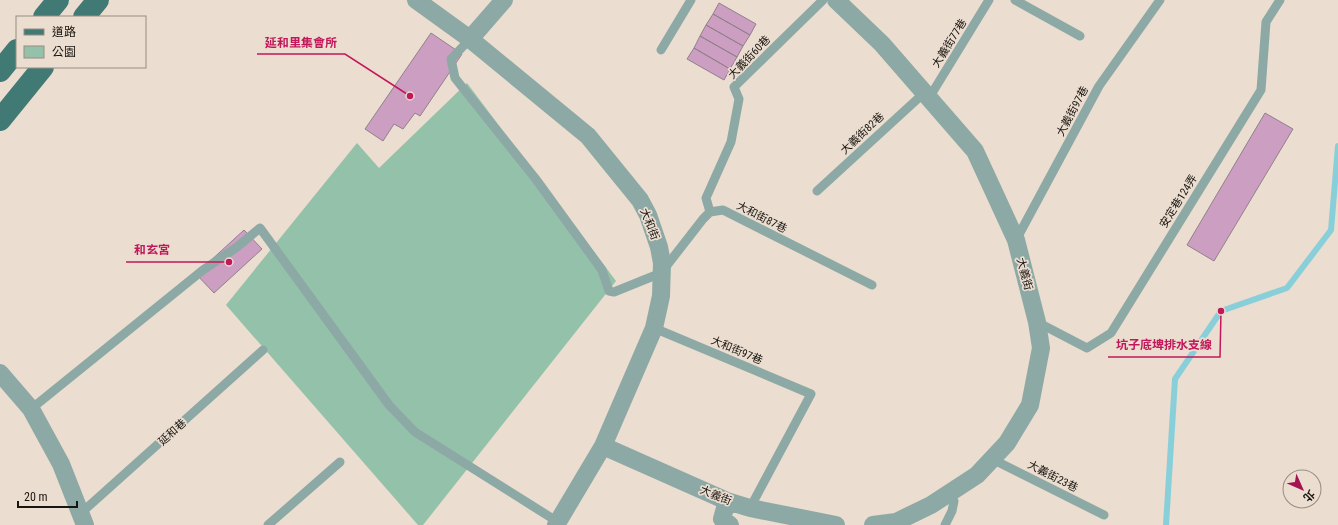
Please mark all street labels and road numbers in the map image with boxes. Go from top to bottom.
street label: 大義街77巷 [929,17,969,70]
street label: 大義街60巷 [726,33,773,82]
street label: 大義街97巷 [1054,84,1091,139]
street label: 大義街82巷 [838,110,887,157]
street label: 安定巷124弄 [1157,172,1200,230]
street label: 大和街87巷 [734,199,789,236]
street label: 大和街 [637,206,662,242]
street label: 大義街 [1014,257,1035,292]
street label: 大和街97巷 [709,334,765,367]
street label: 延和巷 [156,417,189,448]
street label: 大義街23巷 [1025,458,1080,495]
street label: 大義街 [698,483,734,508]

